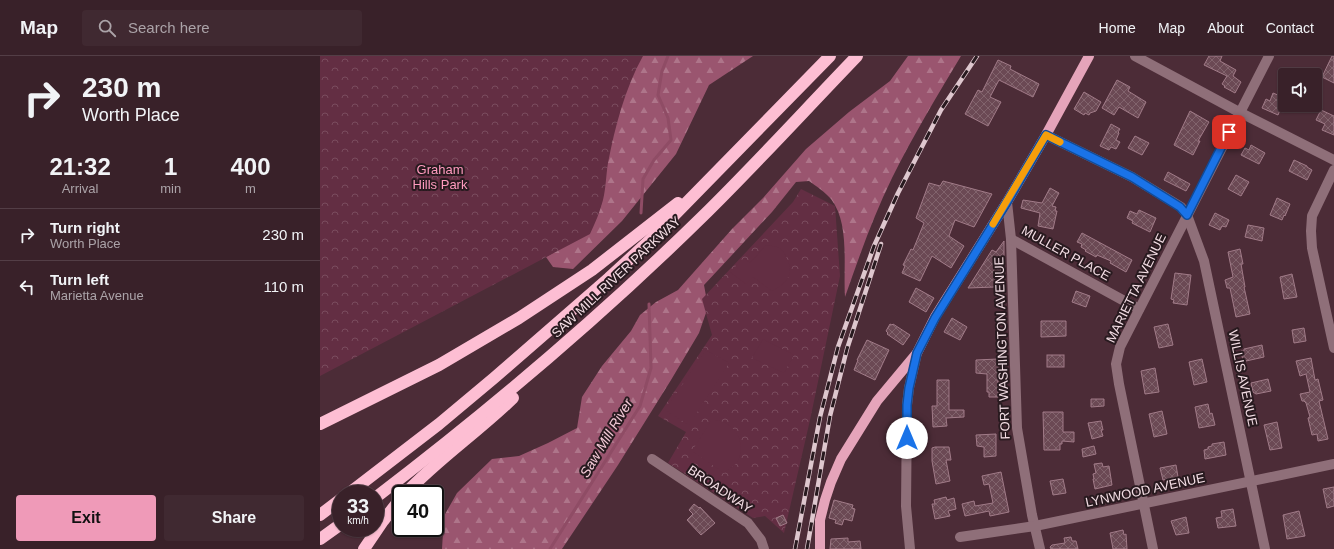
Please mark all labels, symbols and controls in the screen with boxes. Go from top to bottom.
search box [82,10,362,46]
text: Map [20,17,58,38]
icon: search [96,17,118,39]
text: Search here [128,19,210,36]
text: Home [1099,20,1136,36]
text: Map [1158,20,1185,36]
text: About [1207,20,1244,36]
text: Contact [1266,20,1314,36]
map controls [1278,68,1322,112]
button: sound [1278,68,1322,112]
icon: right [16,72,68,124]
text: 230 m [82,72,161,103]
text: Worth Place [82,105,180,125]
pin [1212,115,1246,149]
icon: arrive [1218,121,1240,143]
text: 21:32 [49,153,111,180]
text: 1 [164,153,177,180]
text: 400 [231,153,271,180]
park label: Graham Hills Park [413,162,468,192]
text: Arrival [62,181,99,196]
text: min [160,181,181,196]
text: m [245,181,256,196]
street label: SAW MILL RIVER PARKWAY [548,213,684,341]
text: Turn right [50,219,120,236]
street label: MULLER PLACE [1019,222,1113,284]
icon: right [16,224,38,246]
text: 230 m [262,226,304,243]
street label: MARIETTA AVENUE [1103,231,1169,345]
text: Worth Place [50,236,121,251]
street label: FORT WASHINGTON AVENUE [991,256,1013,440]
text: Turn left [50,271,109,288]
icon: left [16,276,38,298]
text: 110 m [263,278,304,295]
text: Marietta Avenue [50,288,144,303]
street label: WILLIS AVENUE [1225,329,1261,428]
water label: Saw Mill River [576,395,636,480]
position arrow [886,417,928,459]
street label: BROADWAY [685,462,755,516]
street label: LYNWOOD AVENUE [1084,470,1206,510]
speed limit sign: 40 [392,485,444,537]
button: Exit [16,495,156,541]
button: Share [164,495,304,541]
text: 33 [347,495,369,517]
text: km/h [347,515,369,526]

